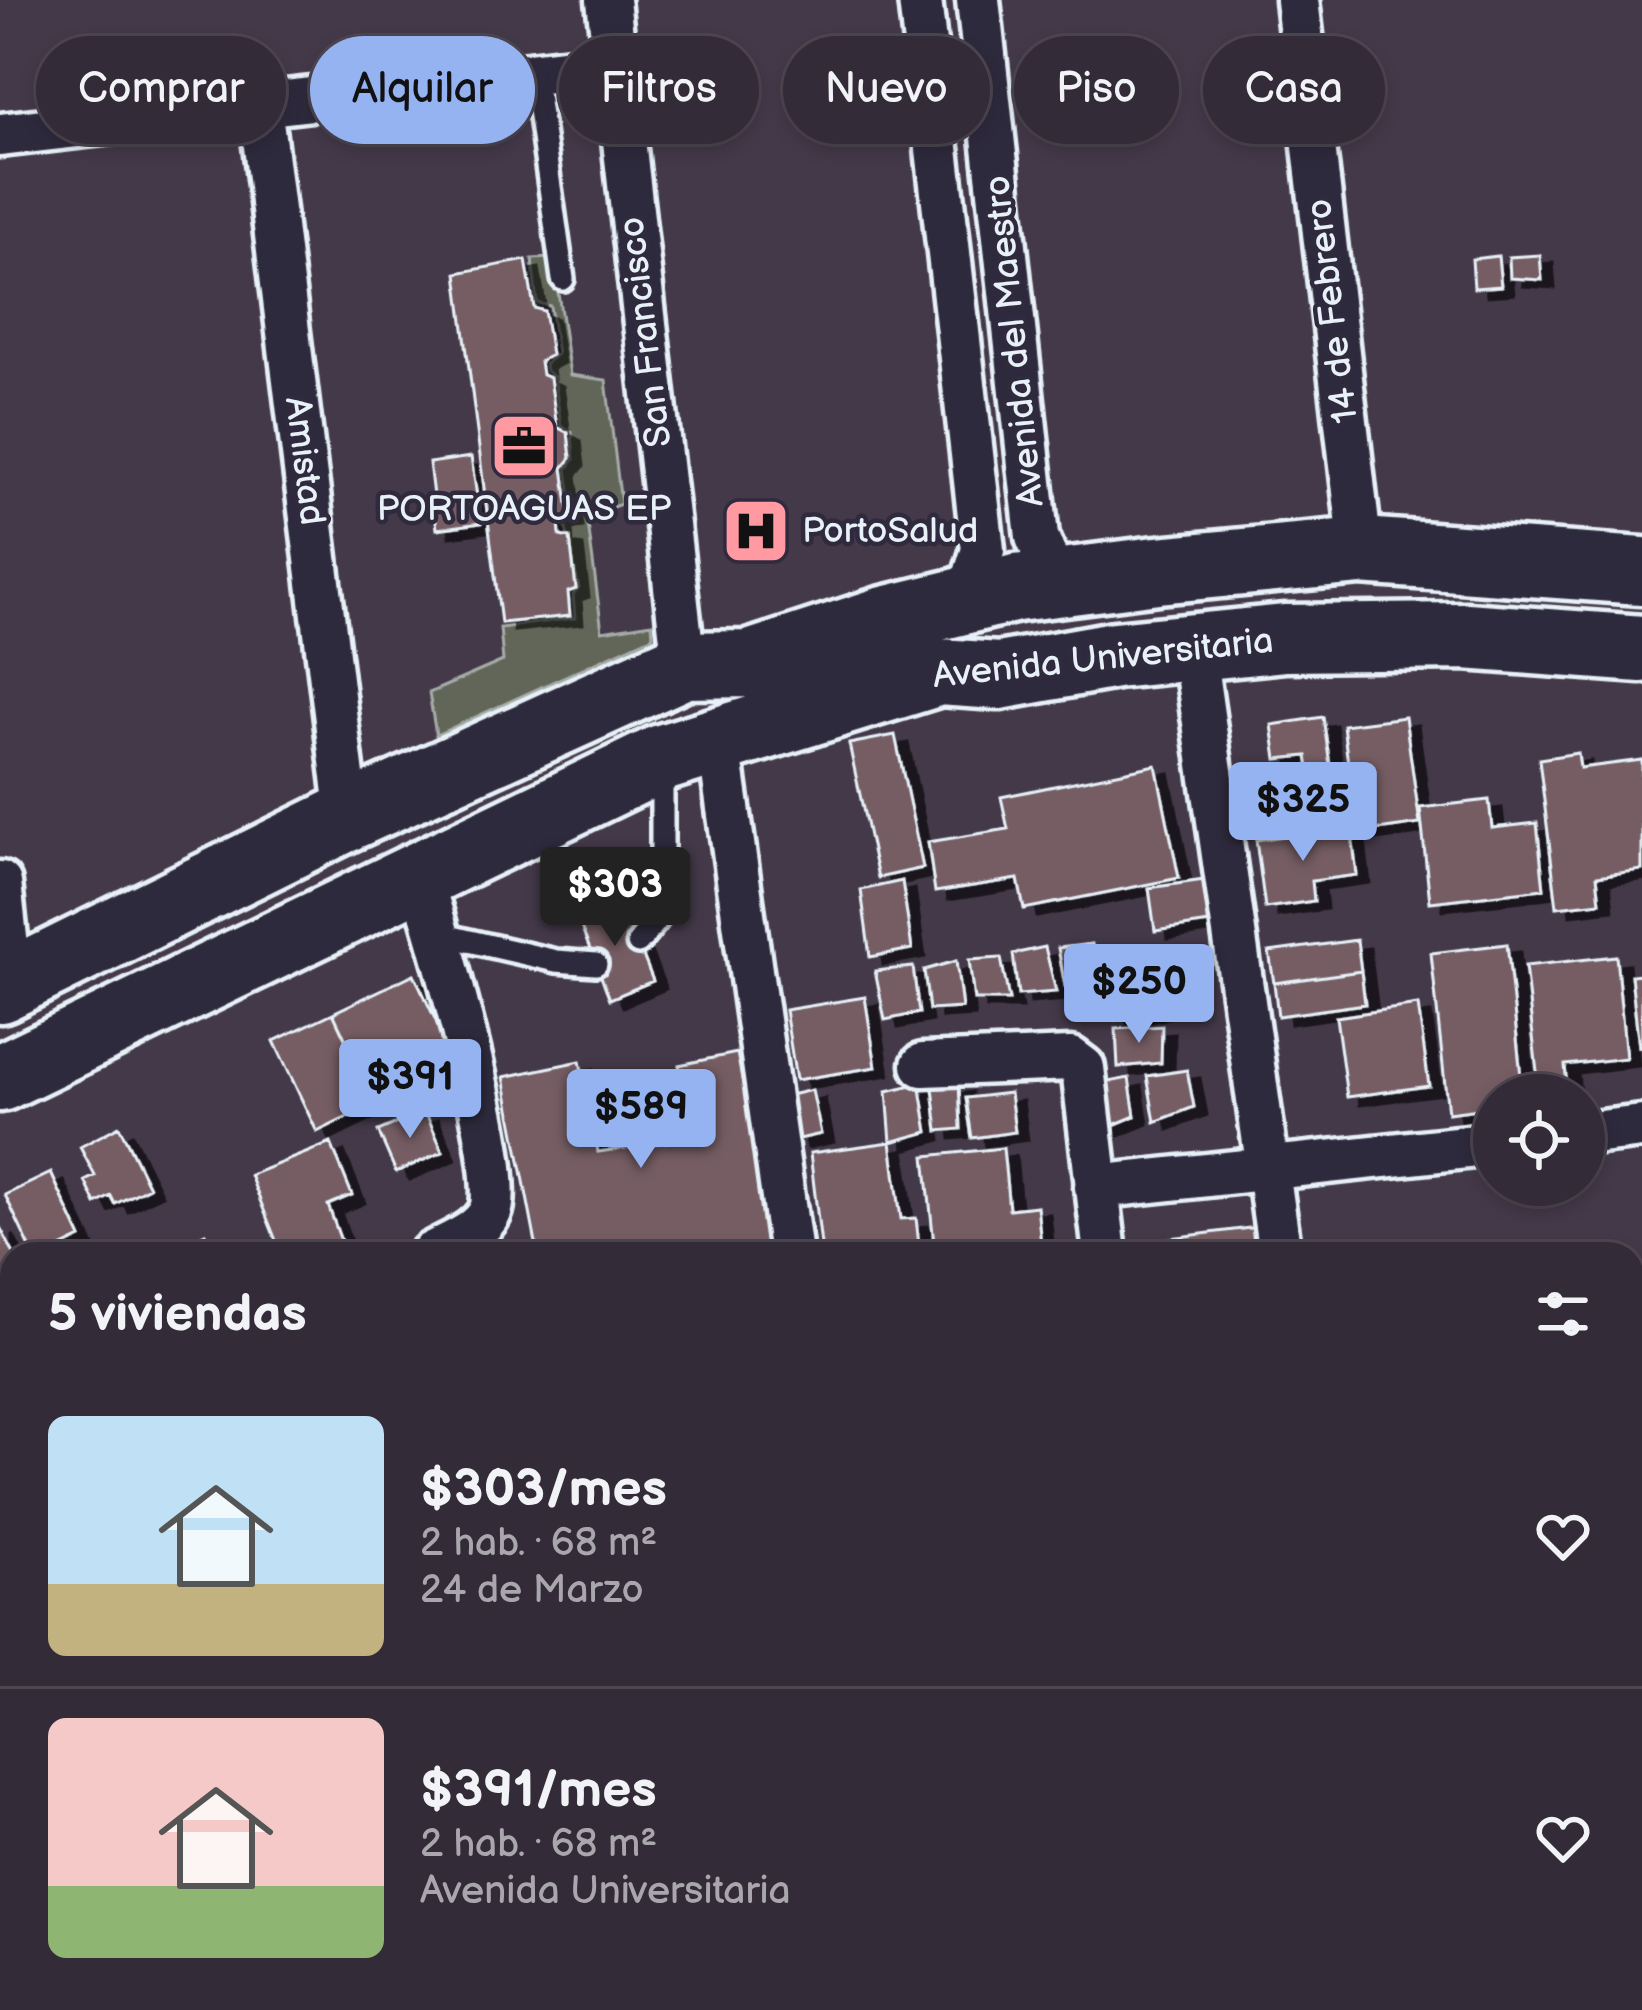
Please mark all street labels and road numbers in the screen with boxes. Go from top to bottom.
street label: Avenida del Maestro [976,173,1054,509]
street label: 14 de Febrero [1298,196,1368,426]
street label: San Francisco [611,214,681,450]
street label: Amistad [275,394,333,528]
street label: Avenida Universitaria [931,620,1275,698]

